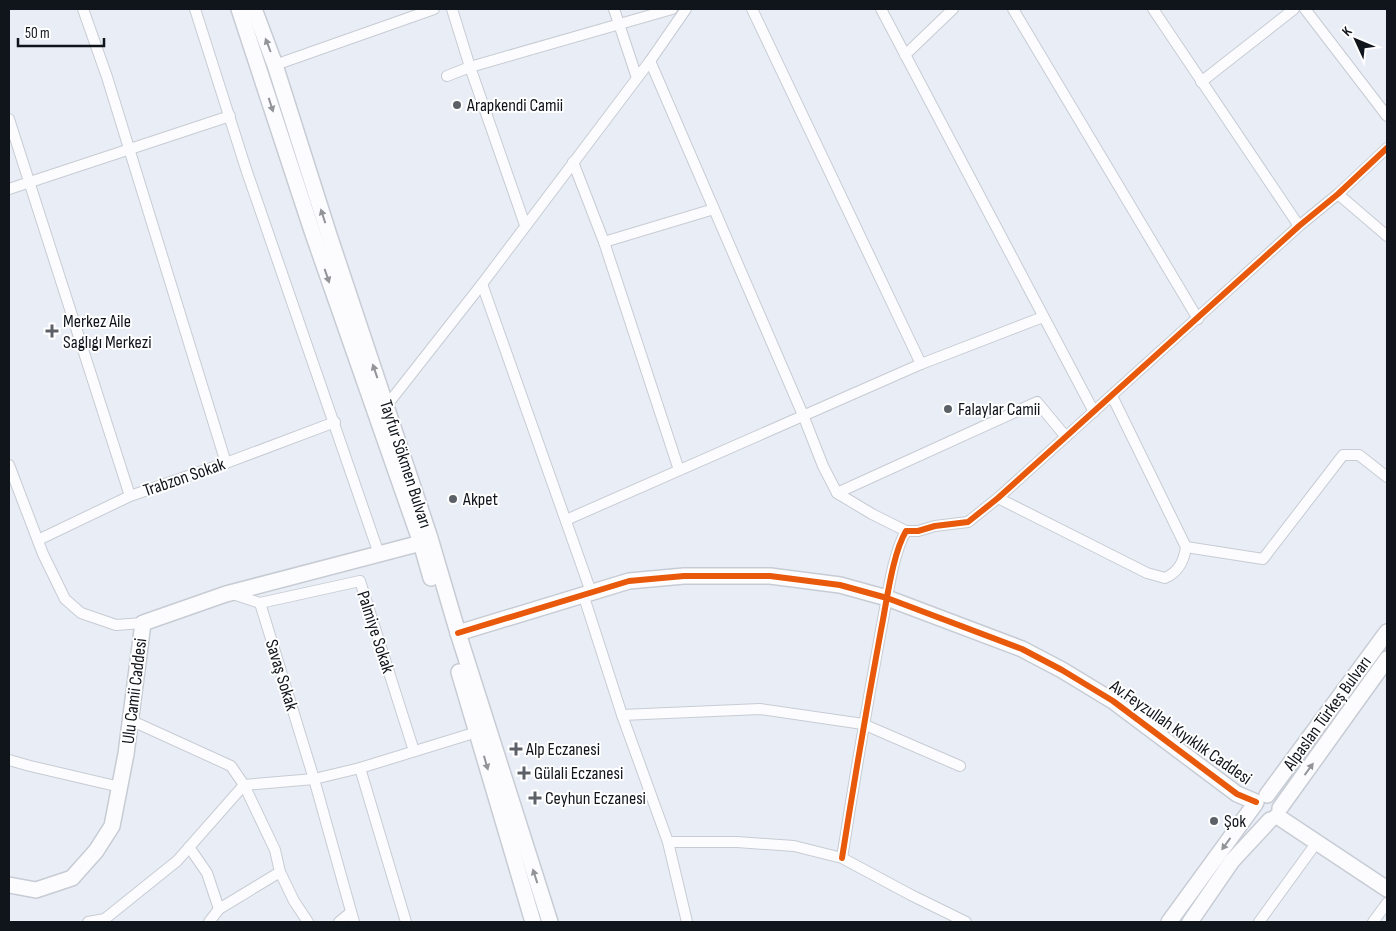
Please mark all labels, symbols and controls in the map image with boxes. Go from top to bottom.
scale bar [18,15,104,47]
north arrow [1331,15,1381,65]
text: K [1338,23,1356,40]
text: 50 m [25,24,50,43]
one-way arrow [264,37,272,52]
place label: Arapkendi Camii [466,95,563,116]
one-way arrow [267,98,275,113]
marker: Arapkendi Camii [451,99,463,111]
one-way arrow [319,209,327,224]
one-way arrow [323,269,331,284]
place label: Merkez Aile Saglıgı Merkezi [63,311,152,353]
marker: Merkez Aile Saglıgı Merkezi [45,324,59,338]
one-way arrow [371,363,378,378]
street label: Tayfur Sökmen Bulvarı [375,398,436,531]
place label: Falaylar Camii [958,399,1040,420]
marker: Falaylar Camii [942,403,954,415]
street label: Trabzon Sokak [140,454,228,501]
place label: Akpet [462,489,498,510]
marker: Akpet [447,493,459,505]
street label: Palmiye Sokak [352,588,399,676]
street label: Ulu Camii Caddesi [118,637,151,745]
street label: Savaş Sokak [261,637,302,713]
street label: Alpaslan Türkeş Bulvarı [1278,652,1376,775]
street label: Av.Feyzullah Kıyıklık Caddesi [1105,675,1256,789]
place label: Alp Eczanesi [525,739,600,760]
marker: Alp Eczanesi [510,743,522,755]
one-way arrow [483,755,491,770]
place label: Gülali Eczanesi [534,763,623,784]
one-way arrow [1303,763,1314,776]
marker: Gülali Eczanesi [518,767,530,779]
place label: Ceyhun Eczanesi [545,788,646,809]
marker: Ceyhun Eczanesi [529,792,541,804]
place label: Şok [1224,811,1246,832]
marker: Şok [1208,815,1220,827]
one-way arrow [1222,837,1232,850]
one-way arrow [531,868,538,883]

